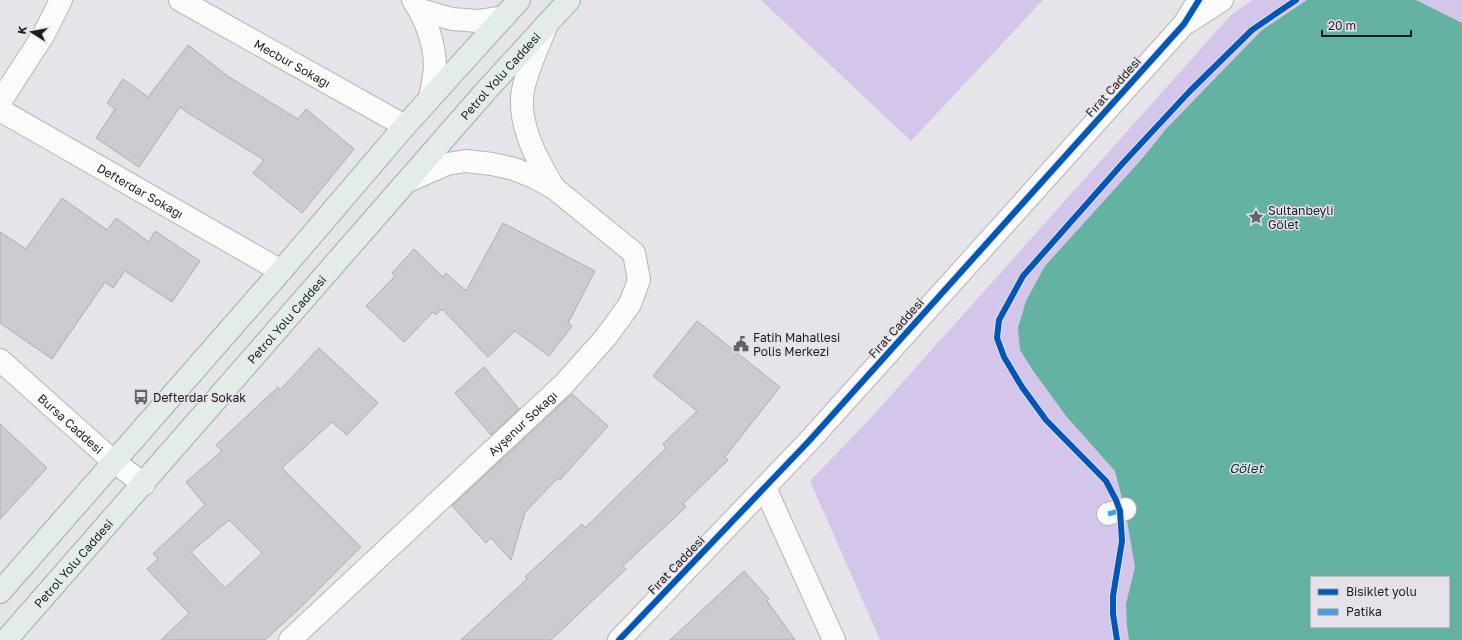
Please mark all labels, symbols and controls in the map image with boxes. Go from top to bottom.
north arrow [12,12,52,52]
scale bar [1322,12,1411,38]
text: 20 m [1328,18,1356,33]
text: K [15,25,29,35]
street label: Petrol Yolu Caddesi [457,29,543,123]
street label: Mecbur Sokağı [252,36,333,90]
street label: Fırat Caddesi [1082,54,1144,120]
street label: Defterdar Sokağı [95,160,186,221]
place label: Sultanbeyli Gölet [1268,203,1333,232]
place icon: Sultanbeyli Gölet [1247,208,1265,226]
street label: Petrol Yolu Caddesi [244,272,329,367]
street label: Fırat Caddesi [865,295,927,361]
place label: Fatih Mahallesi Polis Merkezi [753,330,840,359]
public building icon: Fatih Mahallesi Polis Merkezi [732,335,750,353]
street label: Ayşenur Sokağı [485,387,560,459]
bus stop icon: Defterdar Sokak [132,388,150,406]
street label: Bursa Caddesi [35,390,107,456]
place label: Defterdar Sokak [153,390,246,405]
water label: Gölet [1229,460,1265,476]
street label: Petrol Yolu Caddesi [30,516,116,610]
street label: Fırat Caddesi [644,533,708,597]
legend [1310,576,1450,628]
text: Bisiklet yolu [1346,584,1417,599]
text: Patika [1346,604,1382,619]

